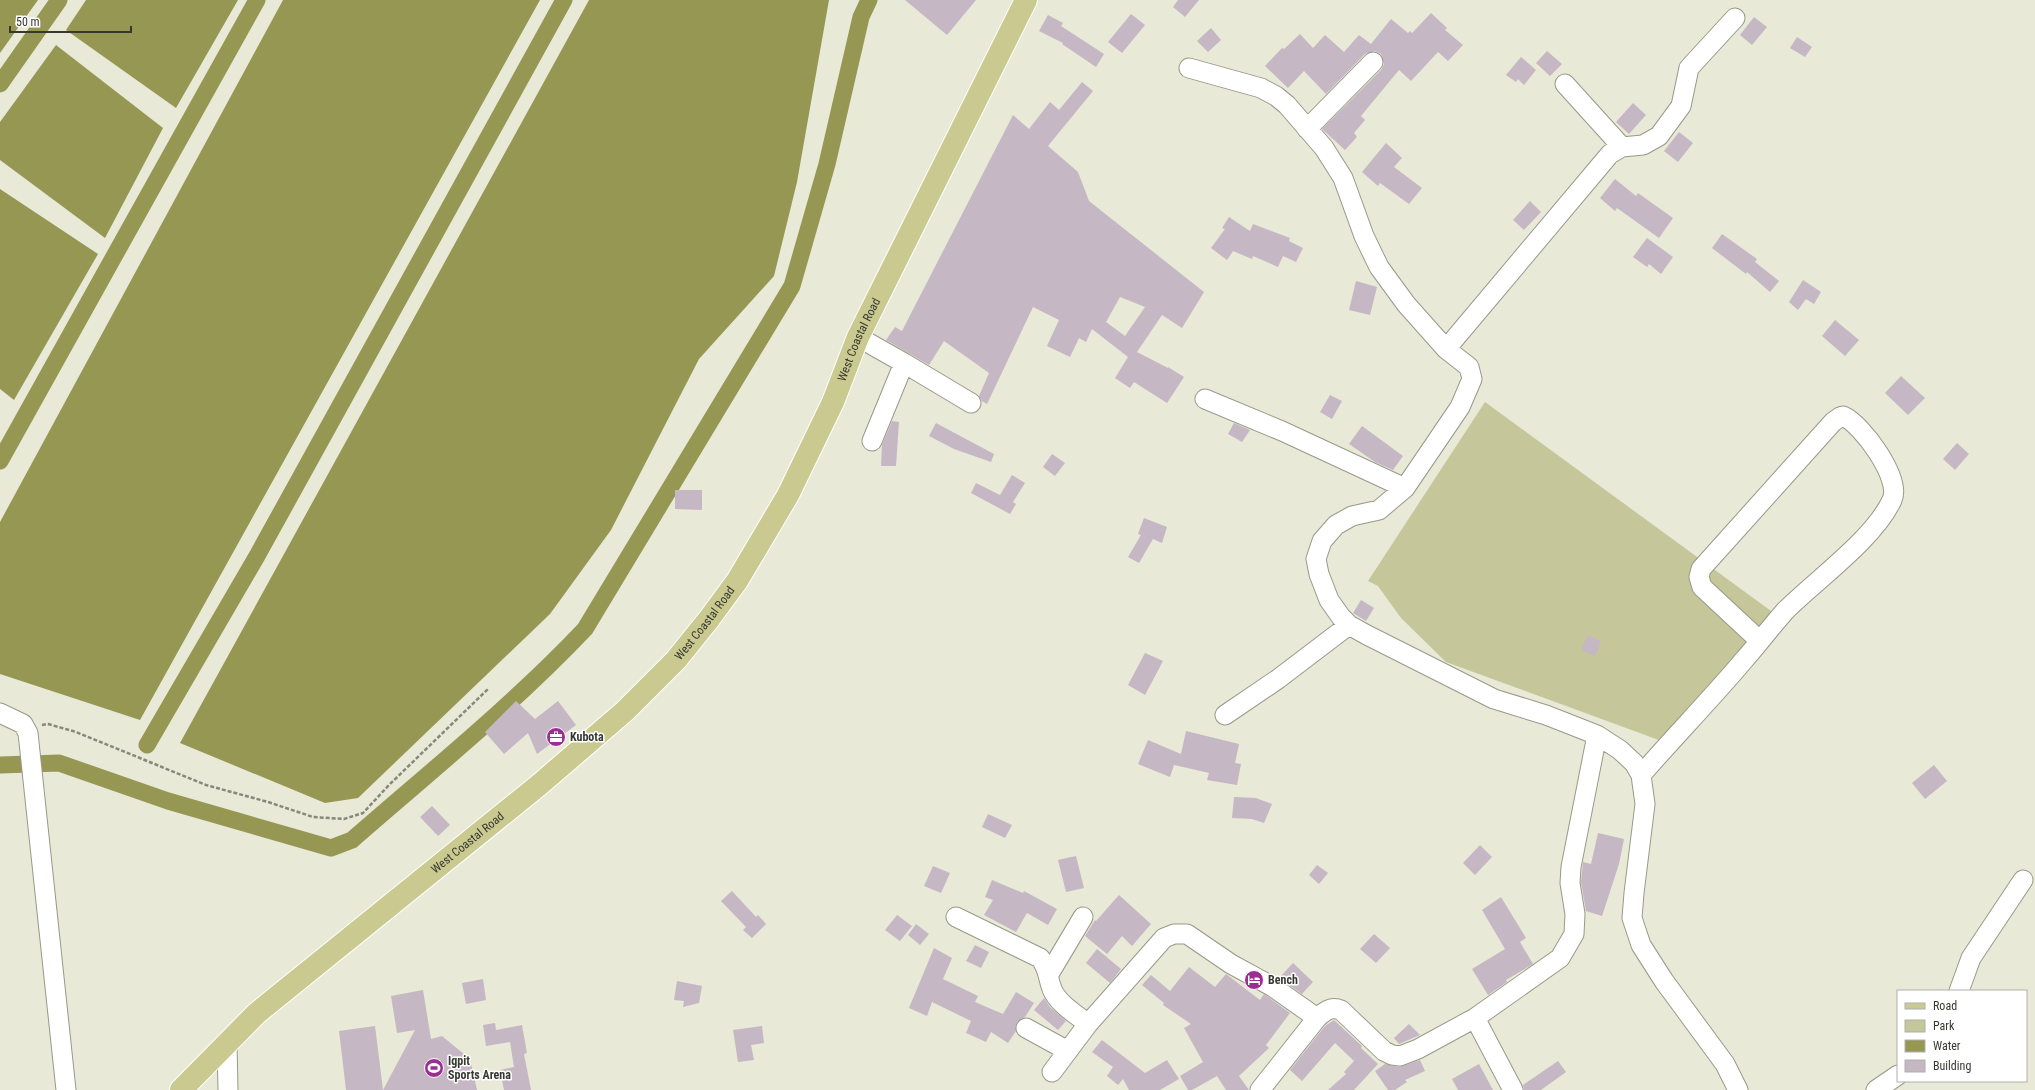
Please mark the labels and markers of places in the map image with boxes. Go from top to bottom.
office icon: Kubota [545,726,567,748]
place label: Kubota [570,730,604,744]
hotel icon: Bench [1243,969,1265,991]
place label: Bench [1268,973,1298,987]
place label: Igpit Sports Arena [448,1054,511,1082]
sports icon: Igpit Sports Arena [423,1057,445,1079]

